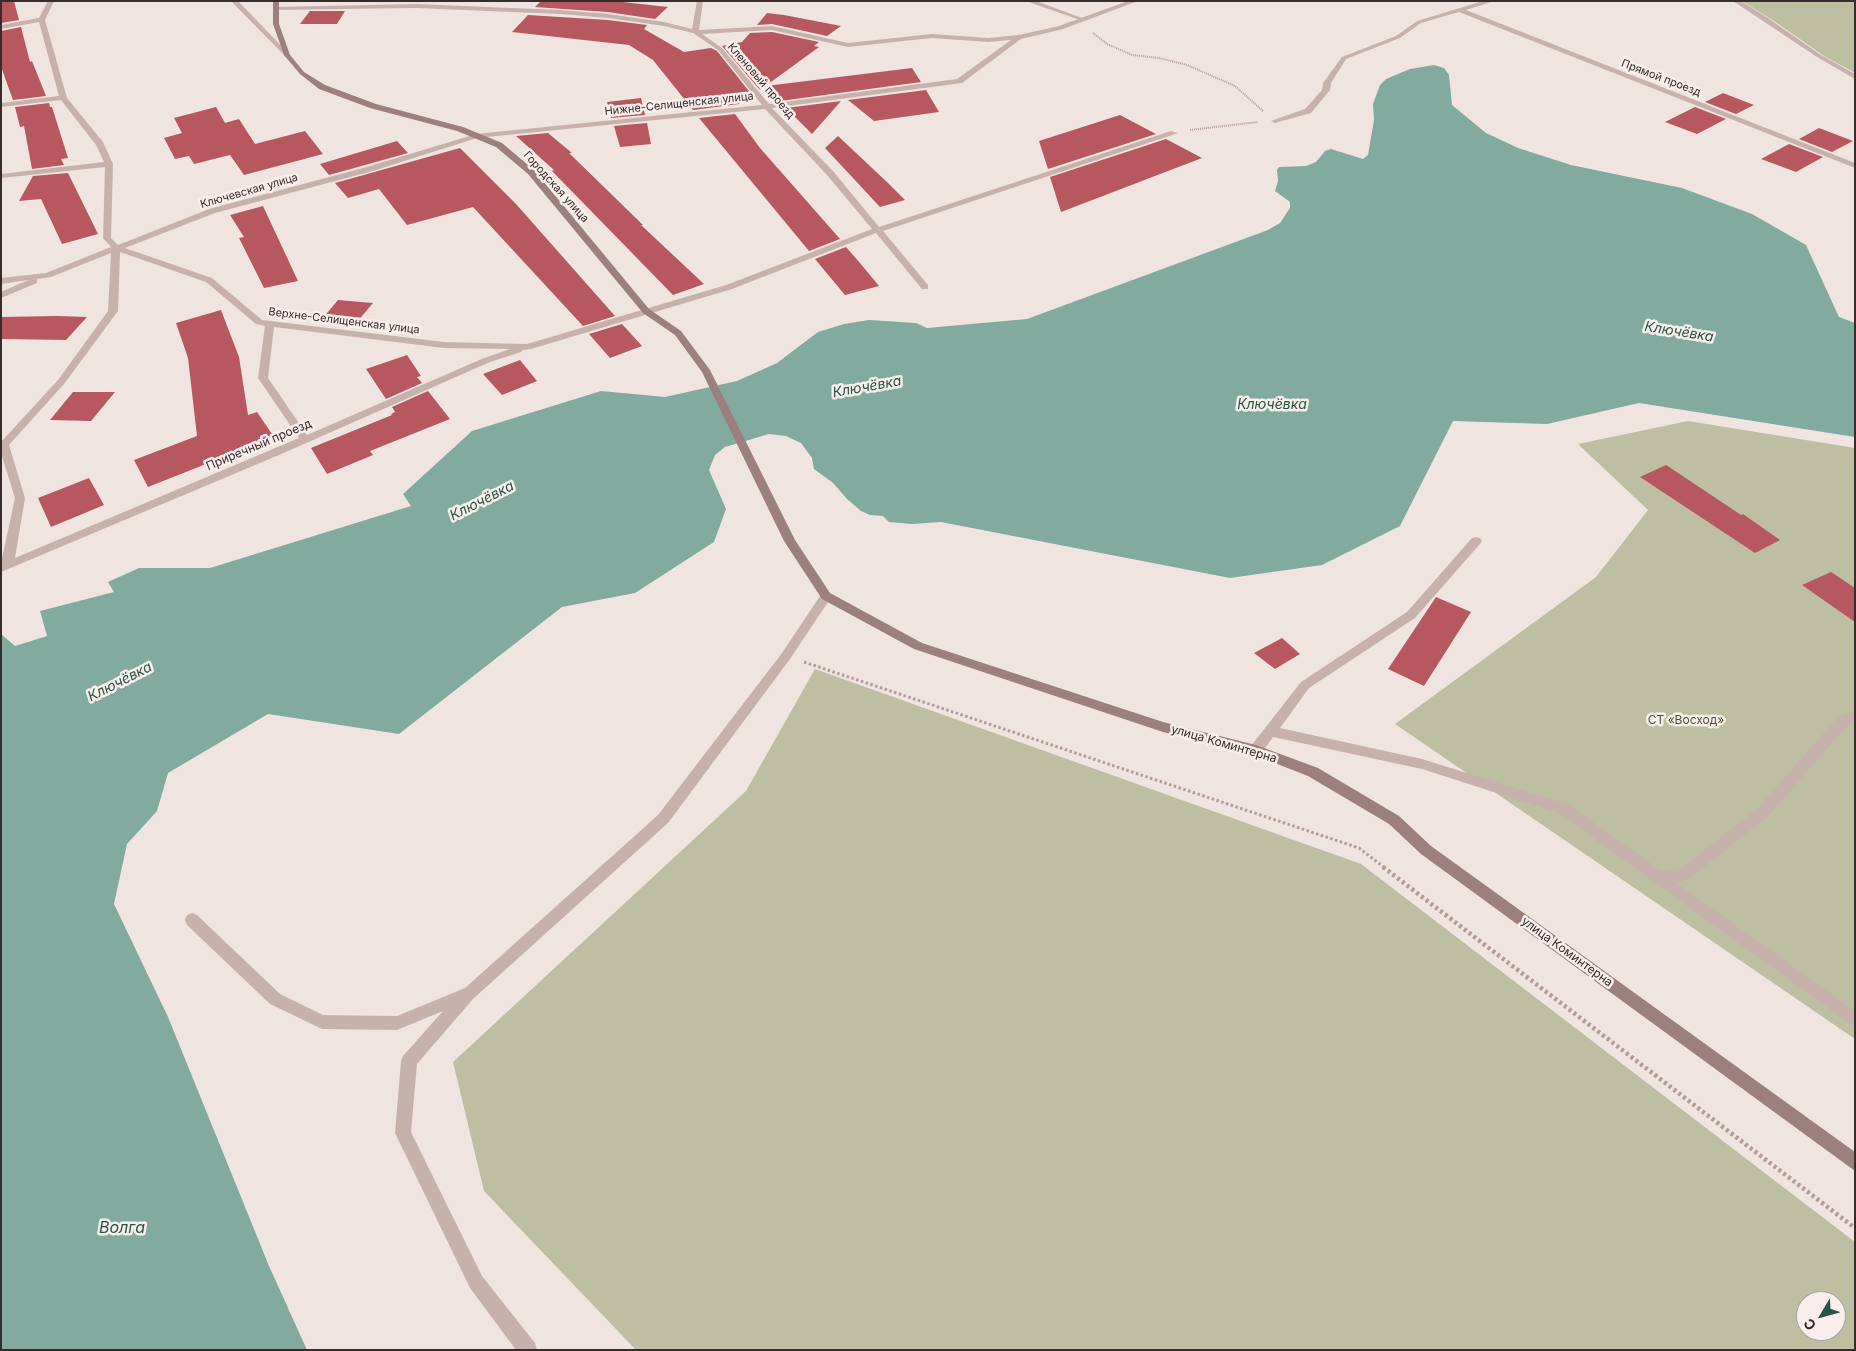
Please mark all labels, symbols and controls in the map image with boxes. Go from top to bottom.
street label: Кленовый проезд [725,41,797,121]
street label: Прямой проезд [1619,57,1703,99]
street label: Нижне-Селищенская улица [604,90,754,118]
street label: Городская улица [521,149,591,225]
street label: Ключевская улица [199,171,299,211]
street label: Верхне-Селищенская улица [268,305,420,337]
water label: Ключёвка [1643,318,1715,346]
water label: Ключёвка [831,373,903,401]
water label: Ключёвка [1237,397,1307,413]
street label: Приречный проезд [204,416,314,474]
water label: Ключёвка [447,478,517,524]
water label: Ключёвка [85,659,155,705]
park label: СТ «Восход» [1648,713,1724,727]
street label: улица Коминтерна [1170,722,1278,766]
street label: улица Коминтерна [1519,914,1615,990]
water label: Волга [99,1218,145,1238]
north arrow [1796,1291,1846,1341]
text: С [1800,1315,1819,1334]

